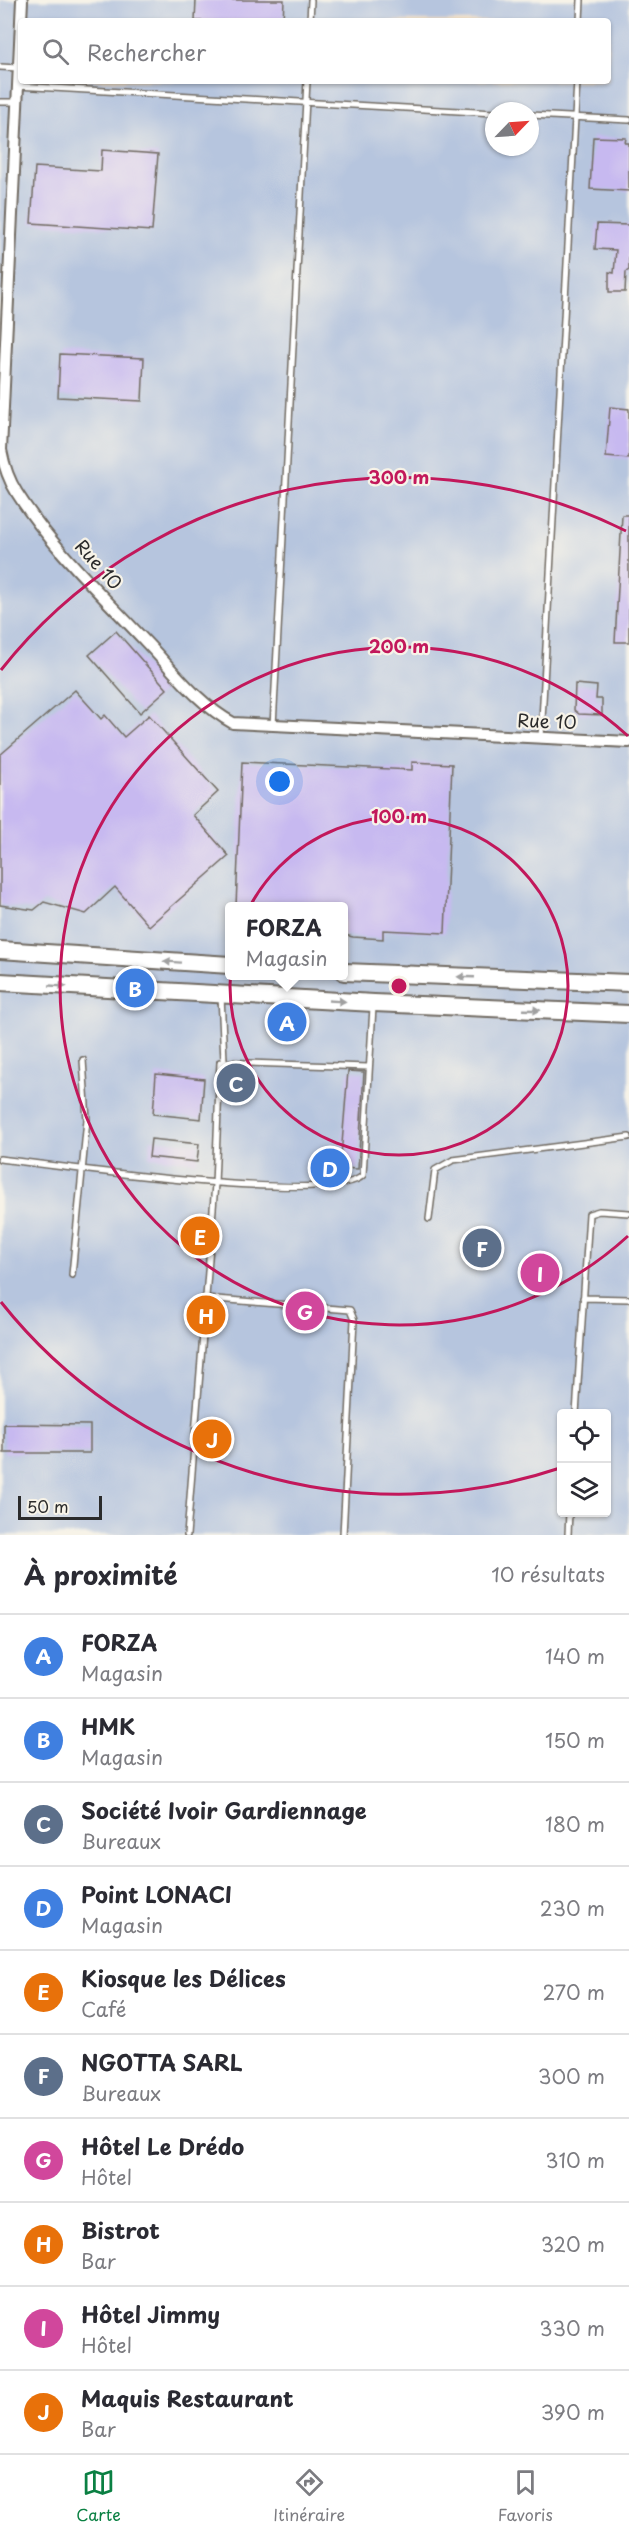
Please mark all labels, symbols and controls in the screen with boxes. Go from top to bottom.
search box [18,18,611,84]
icon: search [39,35,72,68]
text: Rechercher [87,35,206,68]
north arrow [485,102,539,156]
text: 300 m [369,463,429,490]
street label: Rue 10 [69,533,129,595]
text: 200 m [369,632,429,659]
street label: Rue 10 [517,706,577,735]
your location [265,767,294,796]
text: 100 m [371,802,427,829]
popup [225,902,348,980]
text: FORZA [246,910,322,943]
text: Magasin [246,943,328,973]
one-way arrow [162,957,181,966]
pin: B [116,966,154,1010]
one-way arrow [456,973,475,982]
centre of rings [389,976,409,996]
one-way arrow [49,981,68,990]
one-way arrow [327,997,346,1006]
pin: A [268,1000,306,1044]
one-way arrow [522,1006,541,1015]
pin: C [216,1060,256,1106]
pin: D [310,1146,350,1190]
pin: E [180,1214,220,1258]
pin: F [462,1226,502,1270]
pin: I [520,1250,560,1296]
pin: G [286,1288,324,1334]
pin: H [186,1292,226,1338]
map controls [557,1409,611,1517]
button: locate [557,1409,611,1463]
pin: J [192,1416,232,1462]
button: layers [557,1463,611,1517]
scale bar [18,1493,102,1520]
text: 50 m [27,1494,68,1518]
text: À proximité [24,1555,178,1594]
text: 10 résultats [491,1559,605,1589]
text: FORZA [81,1625,157,1658]
text: A [36,1641,51,1671]
text: 140 m [545,1641,605,1671]
text: Magasin [81,1658,163,1688]
text: HMK [81,1709,135,1742]
text: B [37,1725,50,1755]
text: 150 m [545,1725,605,1755]
text: Magasin [81,1742,163,1772]
text: Société Ivoir Gardiennage [81,1793,367,1826]
text: C [36,1809,51,1839]
text: 180 m [545,1809,605,1839]
text: Bureaux [81,1826,161,1856]
text: Point LONACI [81,1877,232,1910]
text: D [36,1893,51,1923]
text: 230 m [540,1893,605,1923]
text: Magasin [81,1910,163,1940]
text: Kiosque les Délices [81,1961,286,1994]
text: E [37,1977,50,2007]
text: 270 m [542,1977,605,2007]
text: Café [81,1994,126,2024]
text: NGOTTA SARL [81,2045,243,2078]
text: F [38,2061,49,2091]
text: 300 m [538,2061,605,2091]
text: Bureaux [81,2078,161,2108]
text: Hôtel Le Drédo [81,2129,244,2162]
text: G [35,2145,52,2175]
text: 310 m [545,2145,605,2175]
text: Hôtel [81,2162,132,2192]
text: Bistrot [81,2213,160,2246]
text: H [36,2229,51,2259]
text: 320 m [541,2229,605,2259]
text: Bar [81,2246,116,2276]
text: Hôtel Jimmy [81,2297,220,2330]
text: I [40,2313,47,2343]
text: 330 m [539,2313,605,2343]
text: Hôtel [81,2330,132,2360]
text: Maquis Restaurant [81,2381,294,2414]
text: J [37,2397,50,2427]
text: 390 m [541,2397,605,2427]
text: Bar [81,2414,116,2444]
tab: Carte [76,2466,121,2526]
tab: Itinéraire [273,2466,345,2526]
tab: Favoris [498,2466,553,2526]

